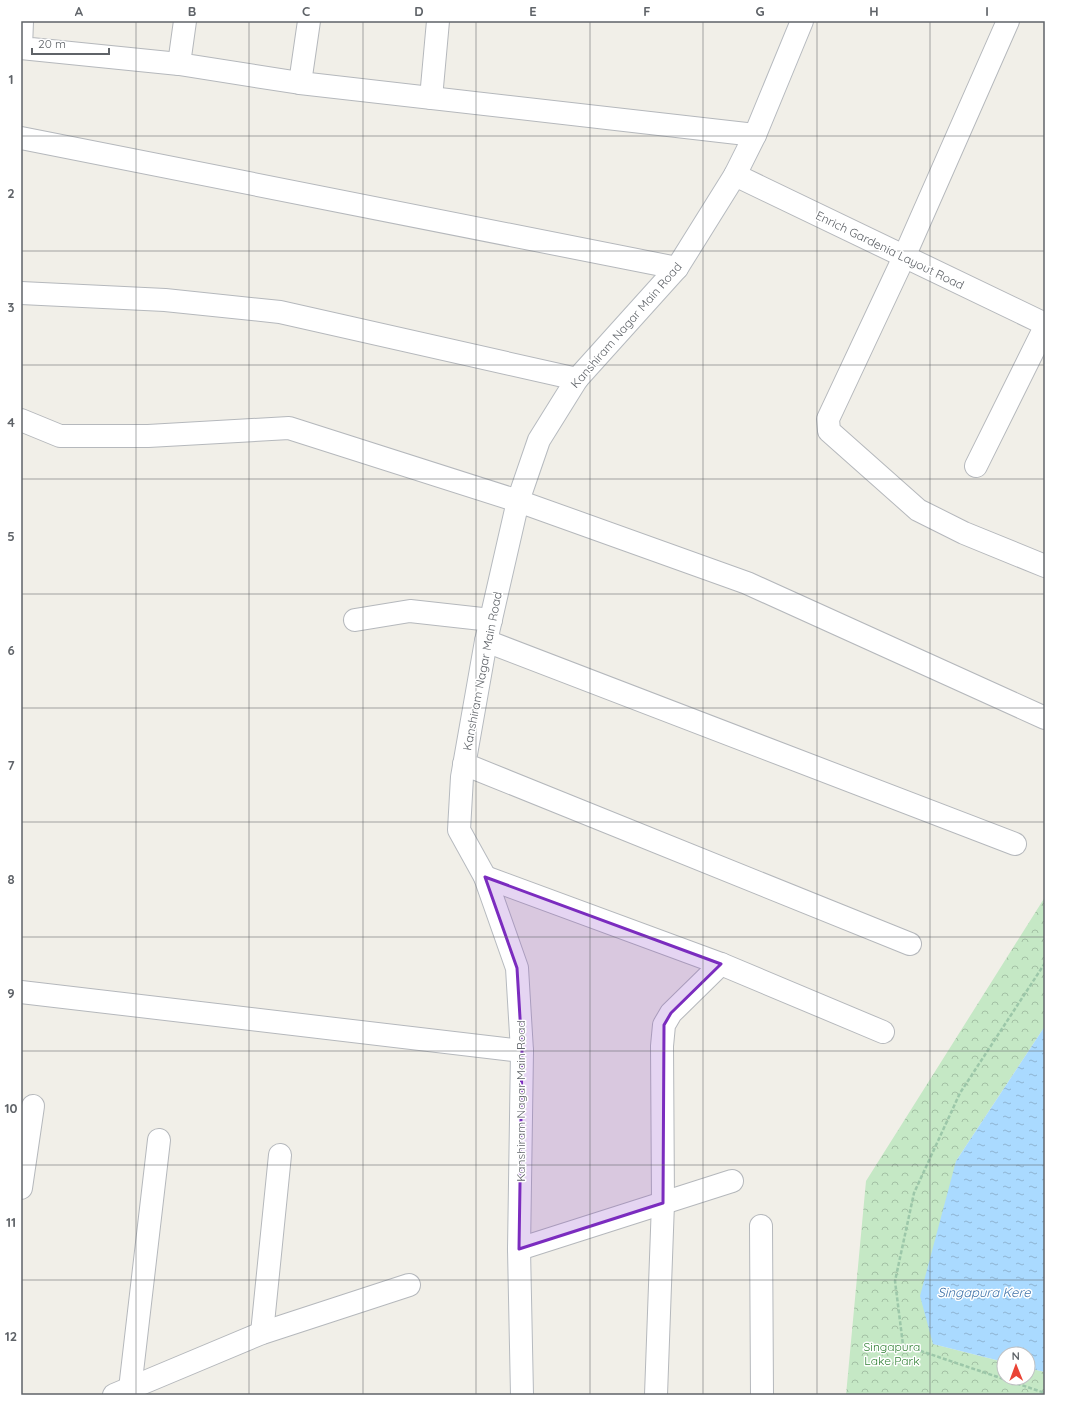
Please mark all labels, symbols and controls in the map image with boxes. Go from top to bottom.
text: A [75,3,84,19]
text: B [188,3,196,19]
text: C [302,3,310,19]
text: D [414,3,424,19]
text: E [529,3,537,19]
text: F [643,3,651,19]
text: G [755,3,765,19]
text: H [869,3,879,19]
text: I [985,3,989,19]
scale bar [32,30,109,56]
text: 20 m [38,36,66,51]
text: 1 [8,71,14,87]
text: 2 [7,185,15,201]
street label: Enrich Gardenia Layout Road [813,208,967,292]
street label: Kanshiram Nagar Main Road [567,259,685,391]
text: 3 [8,299,15,315]
text: 4 [7,414,15,430]
text: 5 [7,528,15,544]
street label: Kanshiram Nagar Main Road [459,590,505,752]
text: 6 [7,642,15,658]
text: 7 [7,757,15,773]
text: 8 [7,871,15,887]
text: 9 [7,985,15,1001]
street label: Kanshiram Nagar Main Road [513,1020,528,1182]
text: 10 [4,1100,18,1116]
text: 11 [6,1214,16,1230]
water label: Singapura Kere [938,1284,1031,1300]
text: 12 [5,1328,17,1344]
park label: Singapura Lake Park [864,1339,920,1368]
north arrow [996,1346,1036,1386]
text: N [1012,1349,1020,1363]

